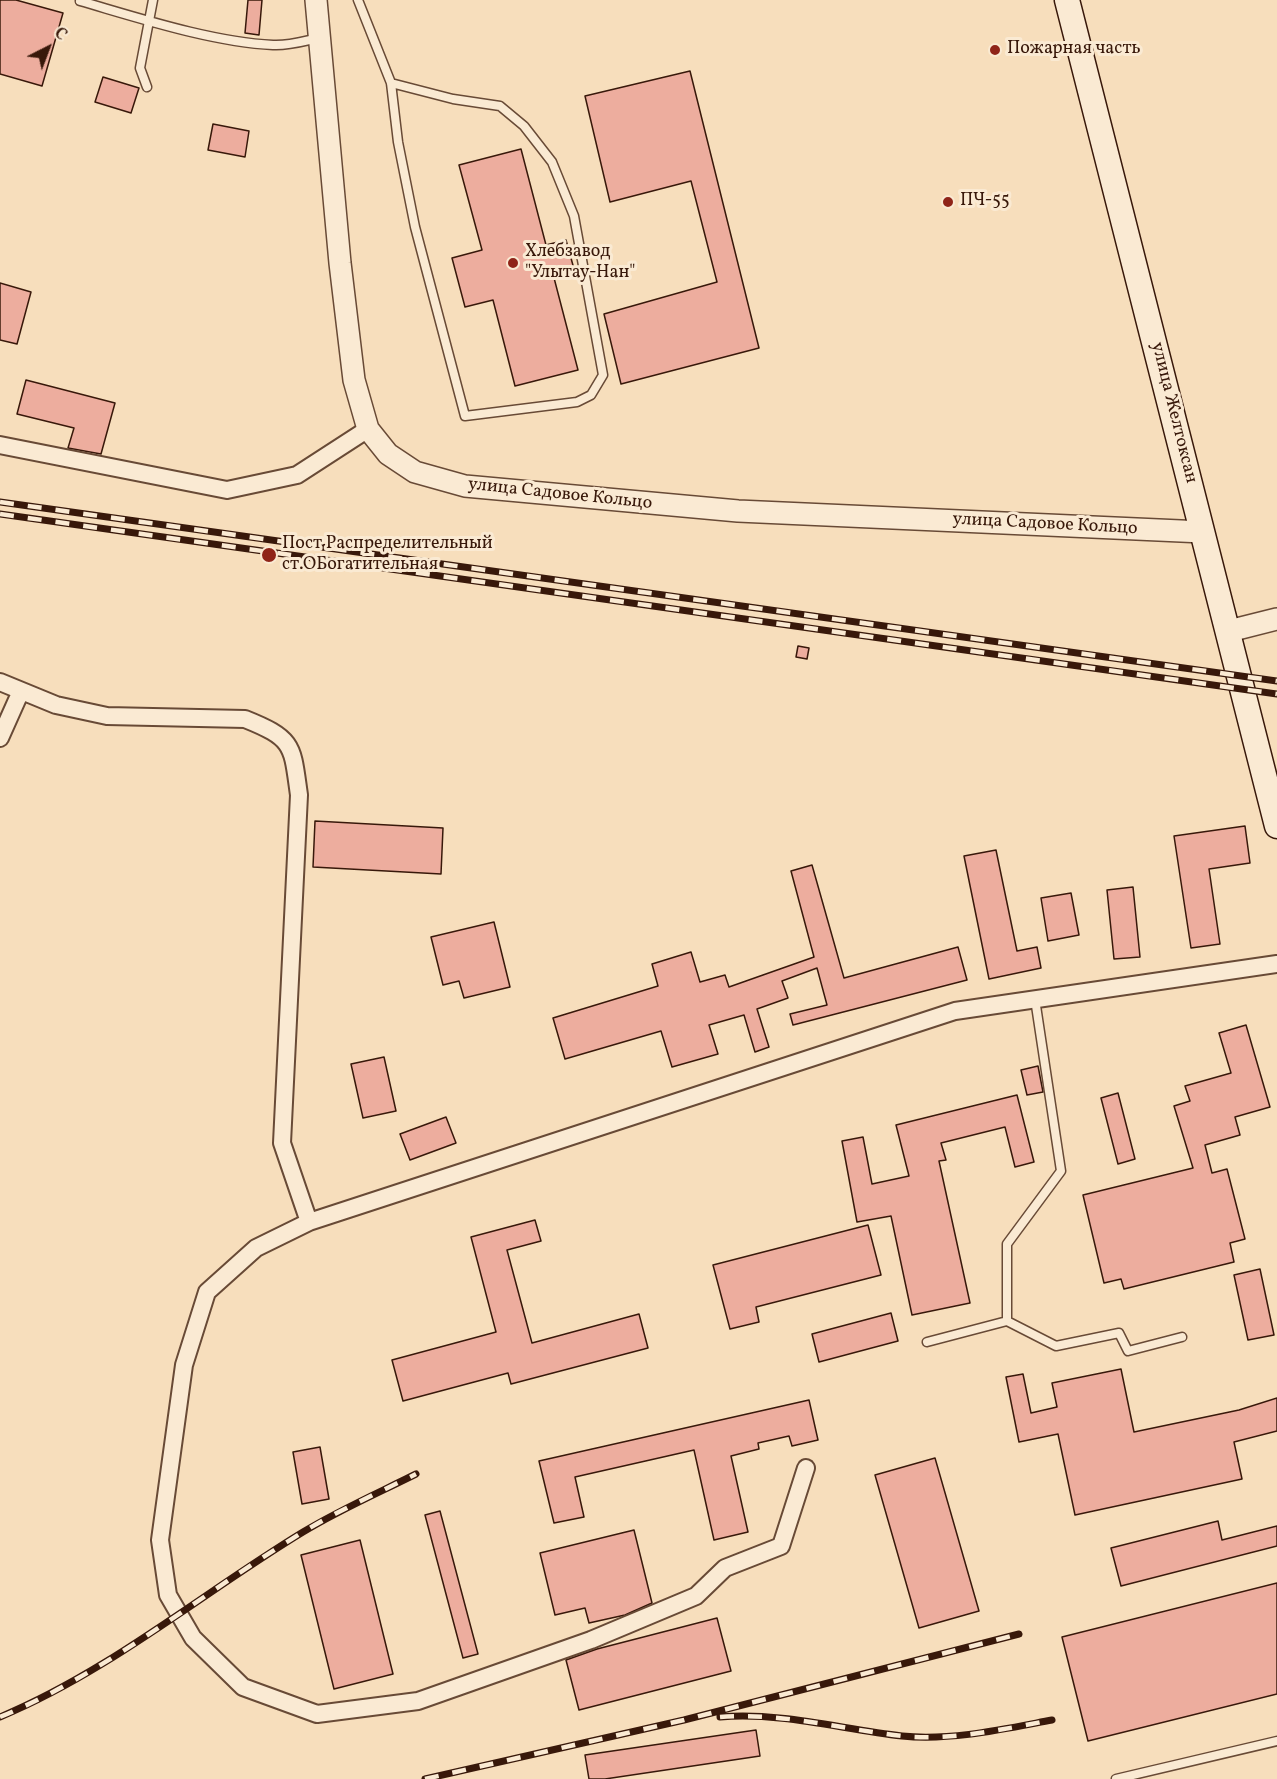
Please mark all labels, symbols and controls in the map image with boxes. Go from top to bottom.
north arrow [18,18,78,78]
text: С [49,23,71,46]
place label: Пожарная часть [1007,39,1141,61]
marker: Пожарная часть [988,43,1002,57]
place label: ПЧ-55 [960,191,1010,213]
marker: ПЧ-55 [941,195,955,209]
place label: Хлебзавод "Улытау-Нан" [525,242,635,284]
marker: Хлебзавод "Улытау-Нан" [506,256,520,270]
street label: улица Желтоксан [1145,340,1201,486]
street label: улица Садовое Кольцо [467,475,653,515]
street label: улица Садовое Кольцо [952,509,1138,541]
place label: Пост Распределительный ст.ОБогатительная [282,534,493,576]
marker: Пост Распределительный ст.ОБогатительная [260,546,278,564]

